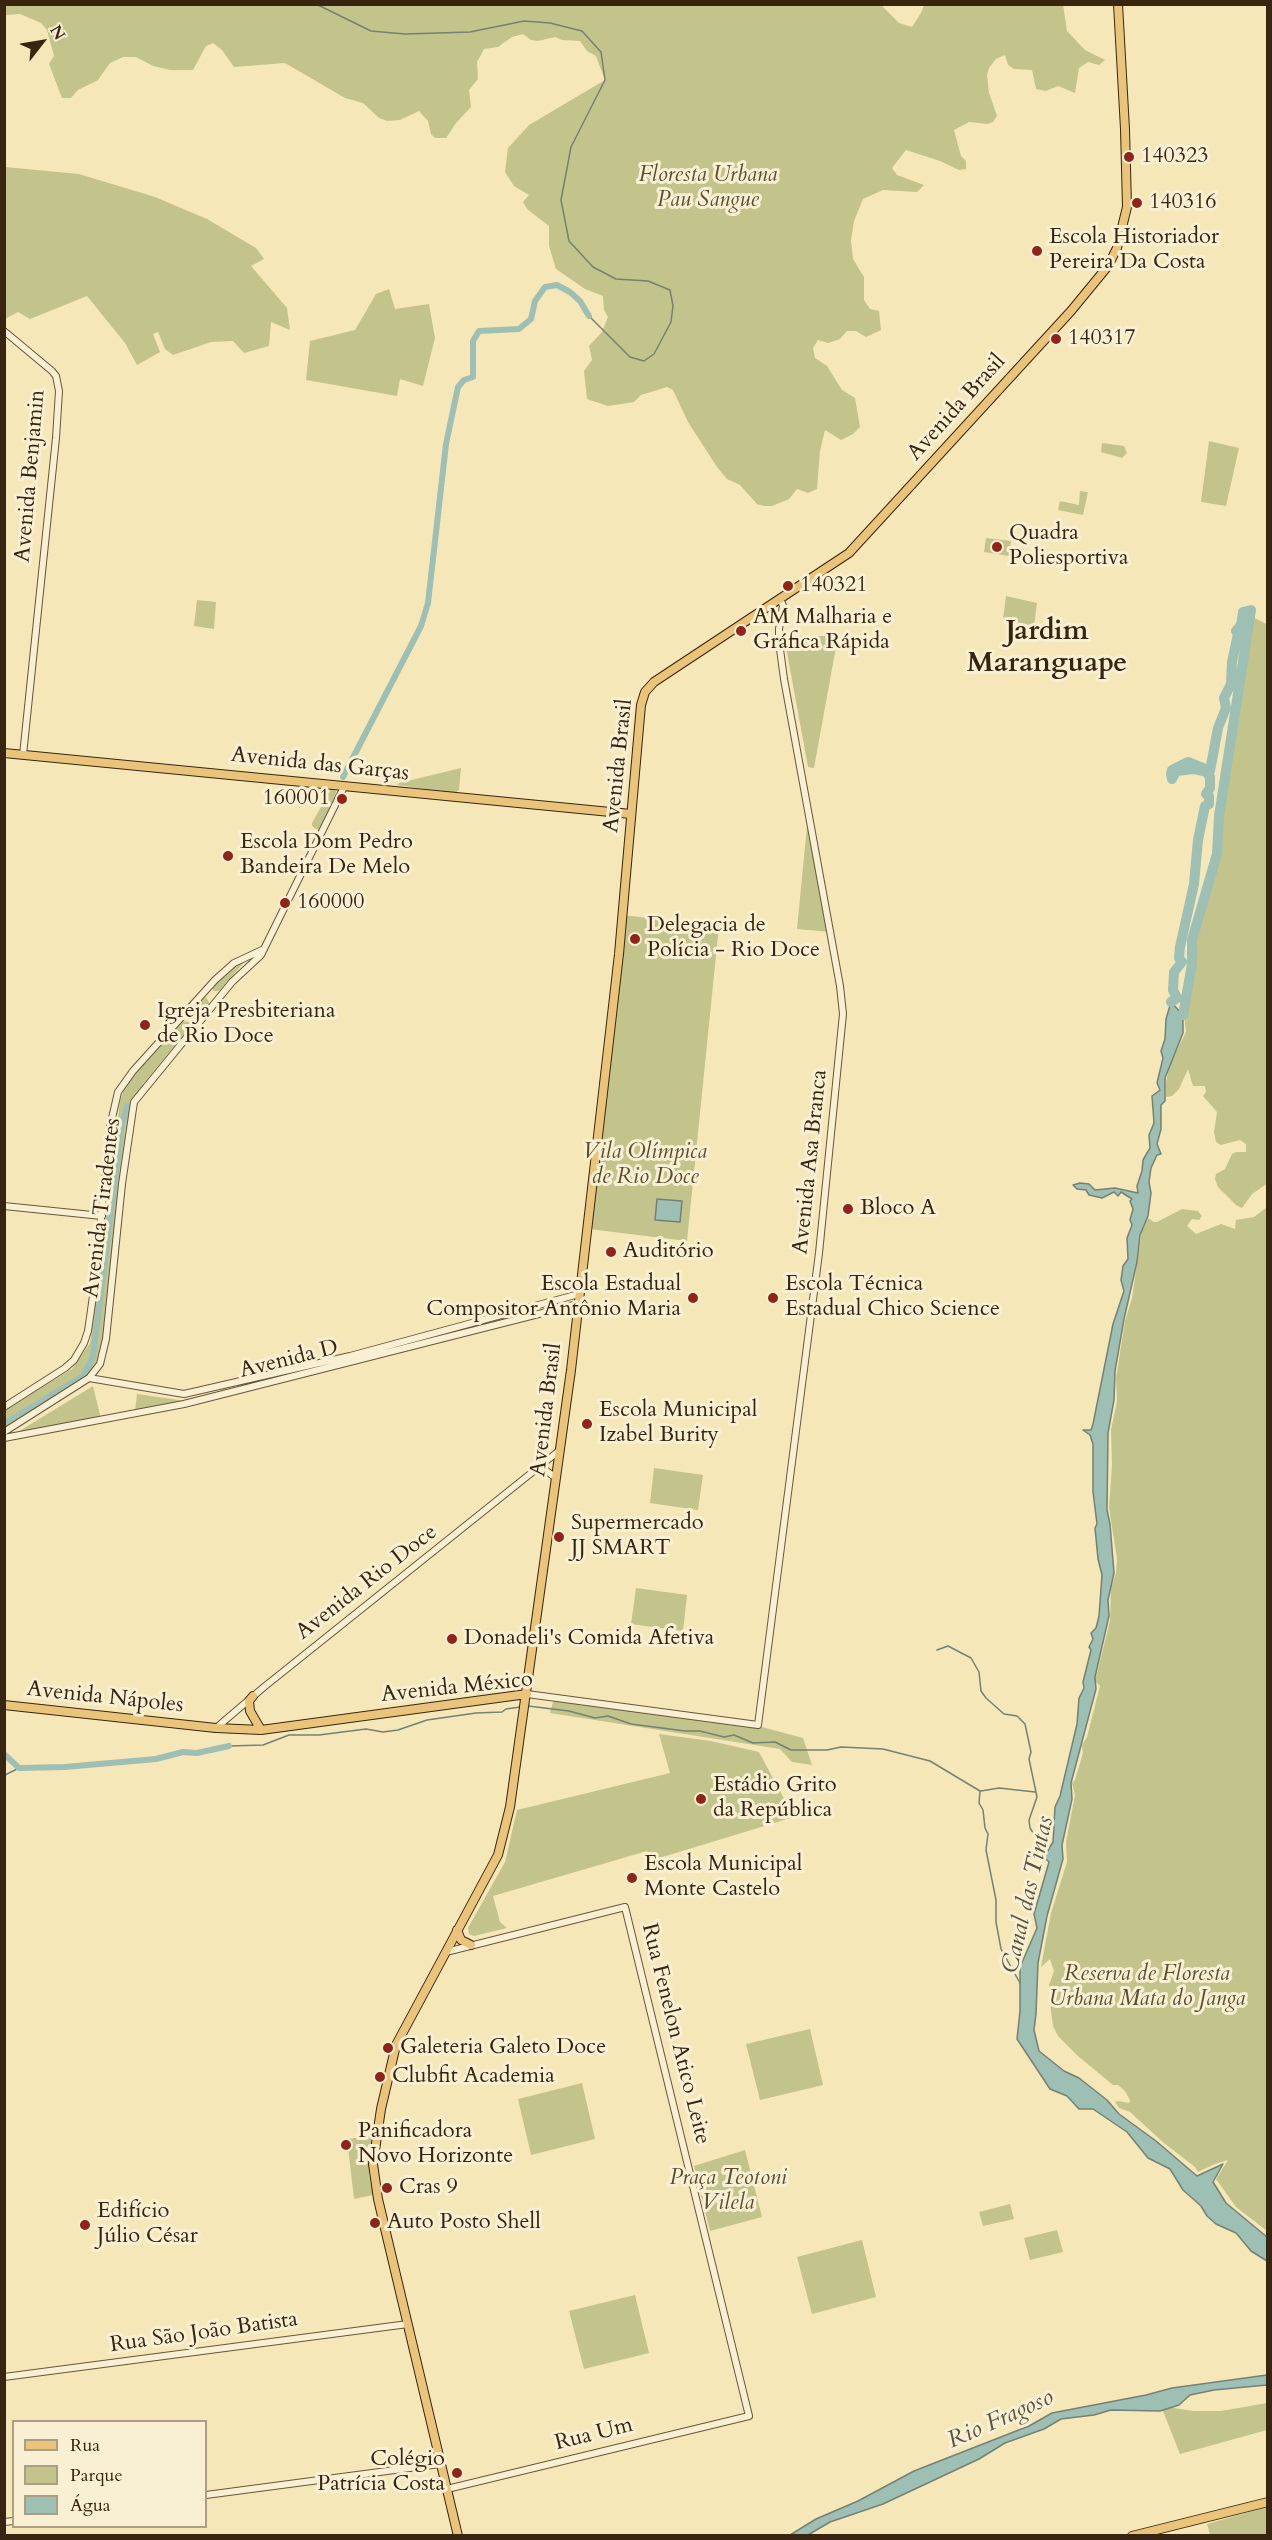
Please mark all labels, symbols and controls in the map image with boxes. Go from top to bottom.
north arrow [12,12,72,72]
text: N [44,21,70,44]
place label: 140323 [1141,144,1209,170]
marker: 140323 [1122,150,1136,164]
park label: Floresta Urbana Pau Sangue [639,163,777,214]
place label: 140316 [1149,190,1217,216]
marker: 140316 [1130,196,1144,210]
place label: Escola Historiador Pereira Da Costa [1049,225,1219,276]
marker: Escola Historiador Pereira Da Costa [1030,244,1044,258]
place label: 140317 [1068,326,1136,352]
marker: 140317 [1049,332,1063,346]
street label: Avenida Brasil [902,349,1012,467]
street label: Avenida Benjamin [10,389,52,563]
place label: Quadra Poliesportiva [1009,521,1128,572]
marker: Quadra Poliesportiva [990,540,1004,554]
place label: 140321 [800,573,868,599]
marker: 140321 [781,579,795,593]
place label: AM Malharia e Gráfica Rápida [753,605,892,656]
district label: Jardim Maranguape [967,616,1127,682]
marker: AM Malharia e Gráfica Rápida [734,624,748,638]
street label: Avenida Brasil [599,698,639,834]
street label: Avenida das Garças [230,743,410,787]
place label: 160001 [262,786,330,812]
marker: 160001 [335,792,349,806]
place label: Escola Dom Pedro Bandeira De Melo [240,830,413,882]
marker: Escola Dom Pedro Bandeira De Melo [221,849,235,863]
place label: 160000 [297,890,365,916]
marker: 160000 [278,896,292,910]
place label: Delegacia de Polícia - Rio Doce [647,913,820,964]
marker: Delegacia de Polícia - Rio Doce [628,932,642,946]
place label: Igreja Presbiteriana de Rio Doce [157,999,336,1050]
marker: Igreja Presbiteriana de Rio Doce [138,1018,152,1032]
street label: Avenida Asa Branca [788,1068,834,1256]
street label: Avenida Tiradentes [79,1117,127,1299]
park label: Vila Olímpica de Rio Doce [583,1140,707,1192]
place label: Bloco A [860,1196,936,1222]
marker: Bloco A [841,1202,855,1216]
place label: Auditório [623,1239,714,1265]
marker: Auditório [604,1245,618,1259]
place label: Escola Estadual Compositor Antônio Maria [426,1272,681,1324]
place label: Escola Técnica Estadual Chico Science [785,1272,1000,1324]
marker: Escola Estadual Compositor Antônio Maria [686,1291,700,1305]
marker: Escola Técnica Estadual Chico Science [766,1291,780,1305]
street label: Avenida D [237,1335,341,1385]
street label: Avenida Brasil [526,1342,568,1478]
place label: Escola Municipal Izabel Burity [599,1398,757,1450]
marker: Escola Municipal Izabel Burity [580,1417,594,1431]
place label: Supermercado JJ SMART [571,1511,704,1562]
street label: Avenida Rio Doce [291,1520,443,1646]
marker: Supermercado JJ SMART [552,1530,566,1544]
place label: Donadeli's Comida Afetiva [464,1626,714,1652]
marker: Donadeli's Comida Afetiva [445,1632,459,1646]
street label: Avenida México [380,1667,534,1709]
street label: Avenida Nápoles [25,1677,185,1719]
place label: Estádio Grito da República [713,1773,837,1825]
marker: Estádio Grito da República [694,1792,708,1806]
water label: Canal das Tintas [997,1814,1061,1976]
place label: Escola Municipal Monte Castelo [644,1852,802,1904]
marker: Escola Municipal Monte Castelo [625,1871,639,1885]
street label: Rua Fenelon Atico Leite [635,1921,715,2147]
park label: Reserva de Floresta Urbana Mata do Janga [1049,1962,1245,2014]
place label: Galeteria Galeto Doce [400,2035,606,2061]
marker: Galeteria Galeto Doce [381,2041,395,2055]
place label: Clubfit Academia [392,2064,555,2090]
marker: Clubfit Academia [373,2070,387,2084]
place label: Panificadora Novo Horizonte [358,2119,513,2170]
marker: Panificadora Novo Horizonte [339,2138,353,2152]
park label: Praça Teotoni Vilela [669,2166,787,2218]
place label: Cras 9 [399,2175,458,2201]
marker: Cras 9 [380,2181,394,2195]
place label: Edifício Júlio César [97,2199,198,2250]
place label: Auto Posto Shell [387,2210,541,2236]
marker: Auto Posto Shell [368,2216,382,2230]
marker: Edifício Júlio César [78,2218,92,2232]
street label: Rua São João Batista [108,2307,300,2359]
water label: Rio Fragoso [943,2384,1059,2456]
street label: Rua Um [552,2413,636,2457]
legend [12,2420,207,2528]
text: Rua [70,2433,100,2458]
place label: Colégio Patrícia Costa [317,2447,445,2498]
text: Parque [70,2463,123,2488]
marker: Colégio Patrícia Costa [450,2466,464,2480]
text: Água [70,2493,111,2518]

